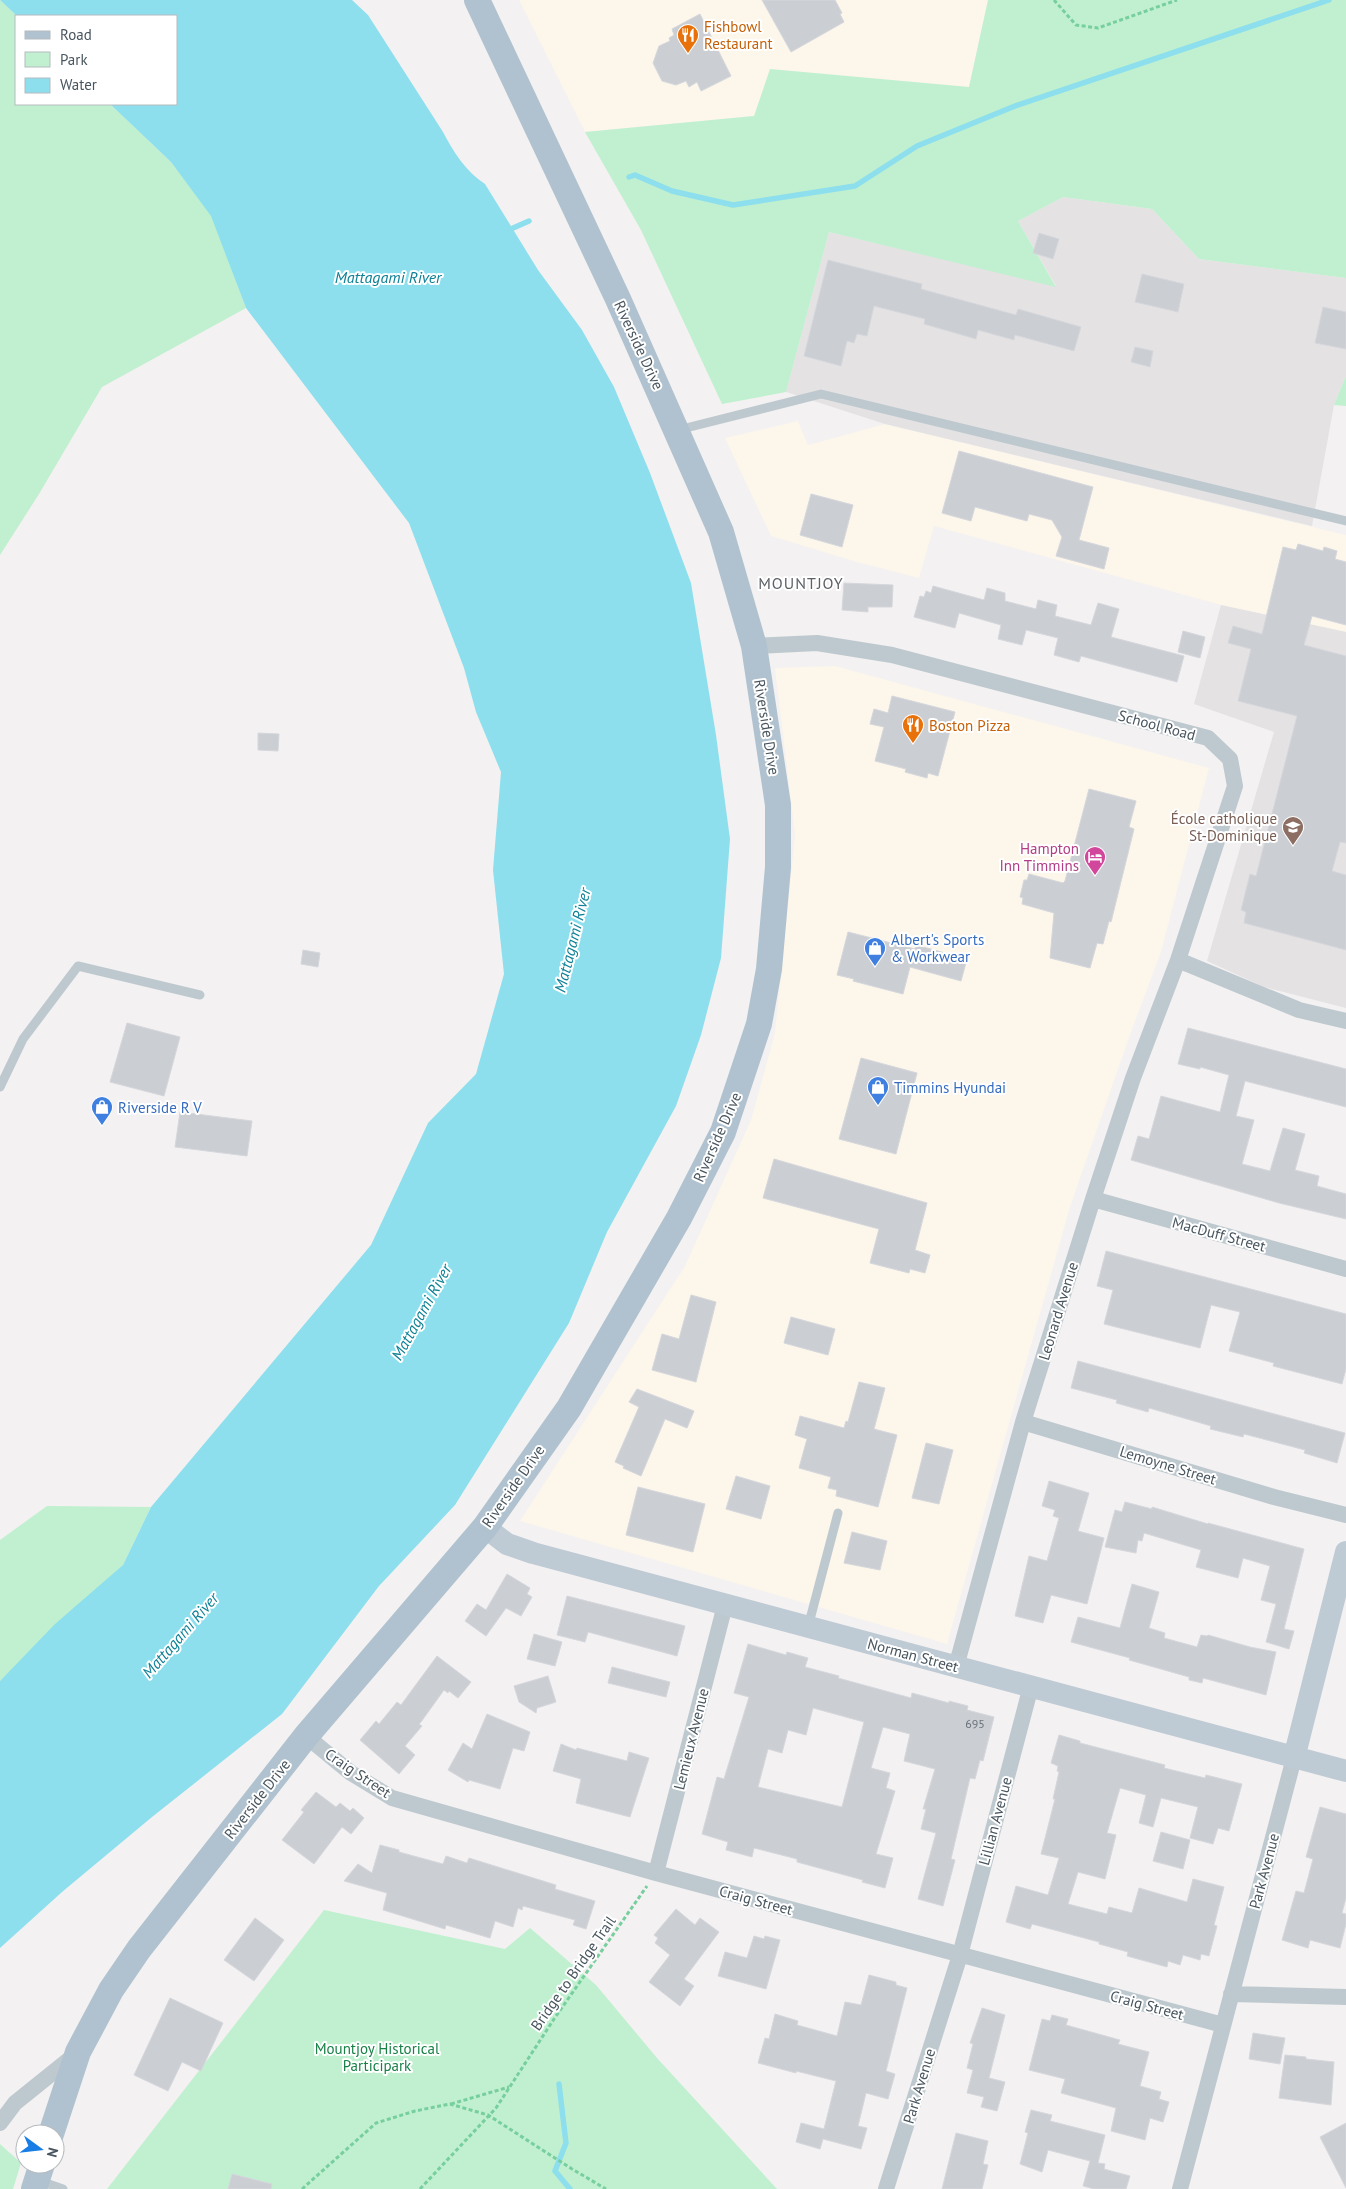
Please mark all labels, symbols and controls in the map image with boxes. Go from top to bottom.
legend [15,15,178,105]
place label: Fishbowl Restaurant [704,17,773,53]
restaurant icon: Fishbowl Restaurant [676,23,700,54]
text: Road [60,25,92,44]
text: Park [60,50,88,69]
text: Water [60,75,97,94]
water label: Mattagami River [335,267,443,287]
street label: Riverside Drive [610,297,668,393]
district label: MOUNTJOY [758,573,844,593]
street label: Riverside Drive [750,678,784,776]
street label: School Road [1116,706,1198,744]
restaurant icon: Boston Pizza [901,713,925,744]
place label: Boston Pizza [929,716,1011,735]
place label: École catholique St-Dominique [1171,809,1277,845]
school or university icon: École catholique St-Dominique [1281,815,1305,846]
place label: Hampton Inn Timmins [999,839,1079,875]
hotel icon: Hampton Inn Timmins [1083,845,1107,876]
water label: Mattagami River [549,884,595,994]
place label: Albert's Sports & Workwear [891,930,984,966]
shop icon: Albert's Sports & Workwear [863,936,887,967]
shop icon: Timmins Hyundai [866,1075,890,1106]
place label: Timmins Hyundai [894,1078,1006,1097]
street label: Riverside Drive [689,1089,745,1185]
shop icon: Riverside R V [90,1095,114,1126]
place label: Riverside R V [118,1098,202,1117]
street label: MacDuff Street [1170,1212,1268,1256]
water label: Mattagami River [386,1259,456,1363]
street label: Leonard Avenue [1034,1260,1082,1362]
street label: Riverside Drive [478,1441,548,1531]
street label: Lemoyne Street [1118,1441,1218,1489]
water label: Mattagami River [137,1587,224,1682]
street label: Norman Street [865,1634,961,1676]
street label: Lemieux Avenue [669,1686,713,1792]
house number: 695 [965,1716,985,1731]
street label: Craig Street [321,1744,395,1802]
street label: Riverside Drive [220,1755,294,1843]
street label: Lillian Avenue [974,1775,1016,1867]
street label: Park Avenue [1245,1831,1283,1911]
street label: Craig Street [717,1881,795,1919]
street label: Bridge to Bridge Trail [526,1912,620,2034]
street label: Craig Street [1108,1986,1186,2024]
park label: Mountjoy Historical Participark [315,2039,440,2075]
street label: Park Avenue [899,2046,939,2126]
north arrow [15,2124,65,2174]
text: N [43,2146,62,2159]

